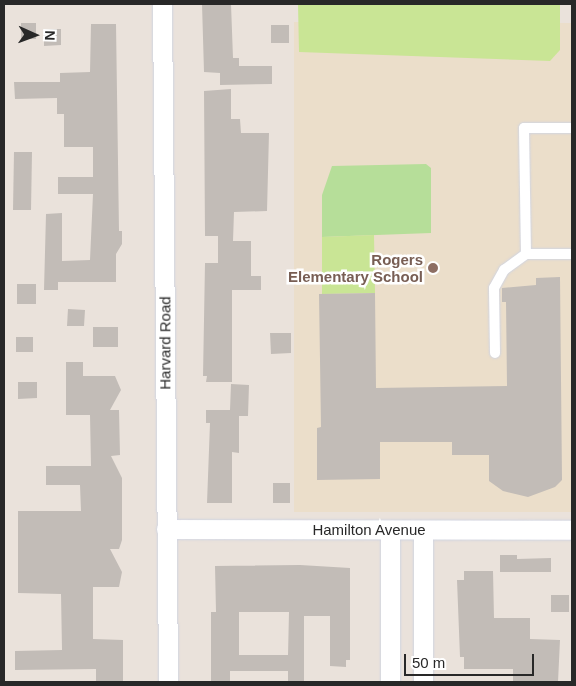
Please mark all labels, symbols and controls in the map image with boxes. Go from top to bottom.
north arrow [10,10,60,60]
text: N [42,30,58,41]
place label: Rogers Elementary School [288,250,423,285]
marker: Rogers Elementary School [427,262,439,274]
street label: Harvard Road [156,296,174,390]
street label: Hamilton Avenue [312,521,426,539]
scale bar [406,644,536,676]
text: 50 m [412,654,445,671]

